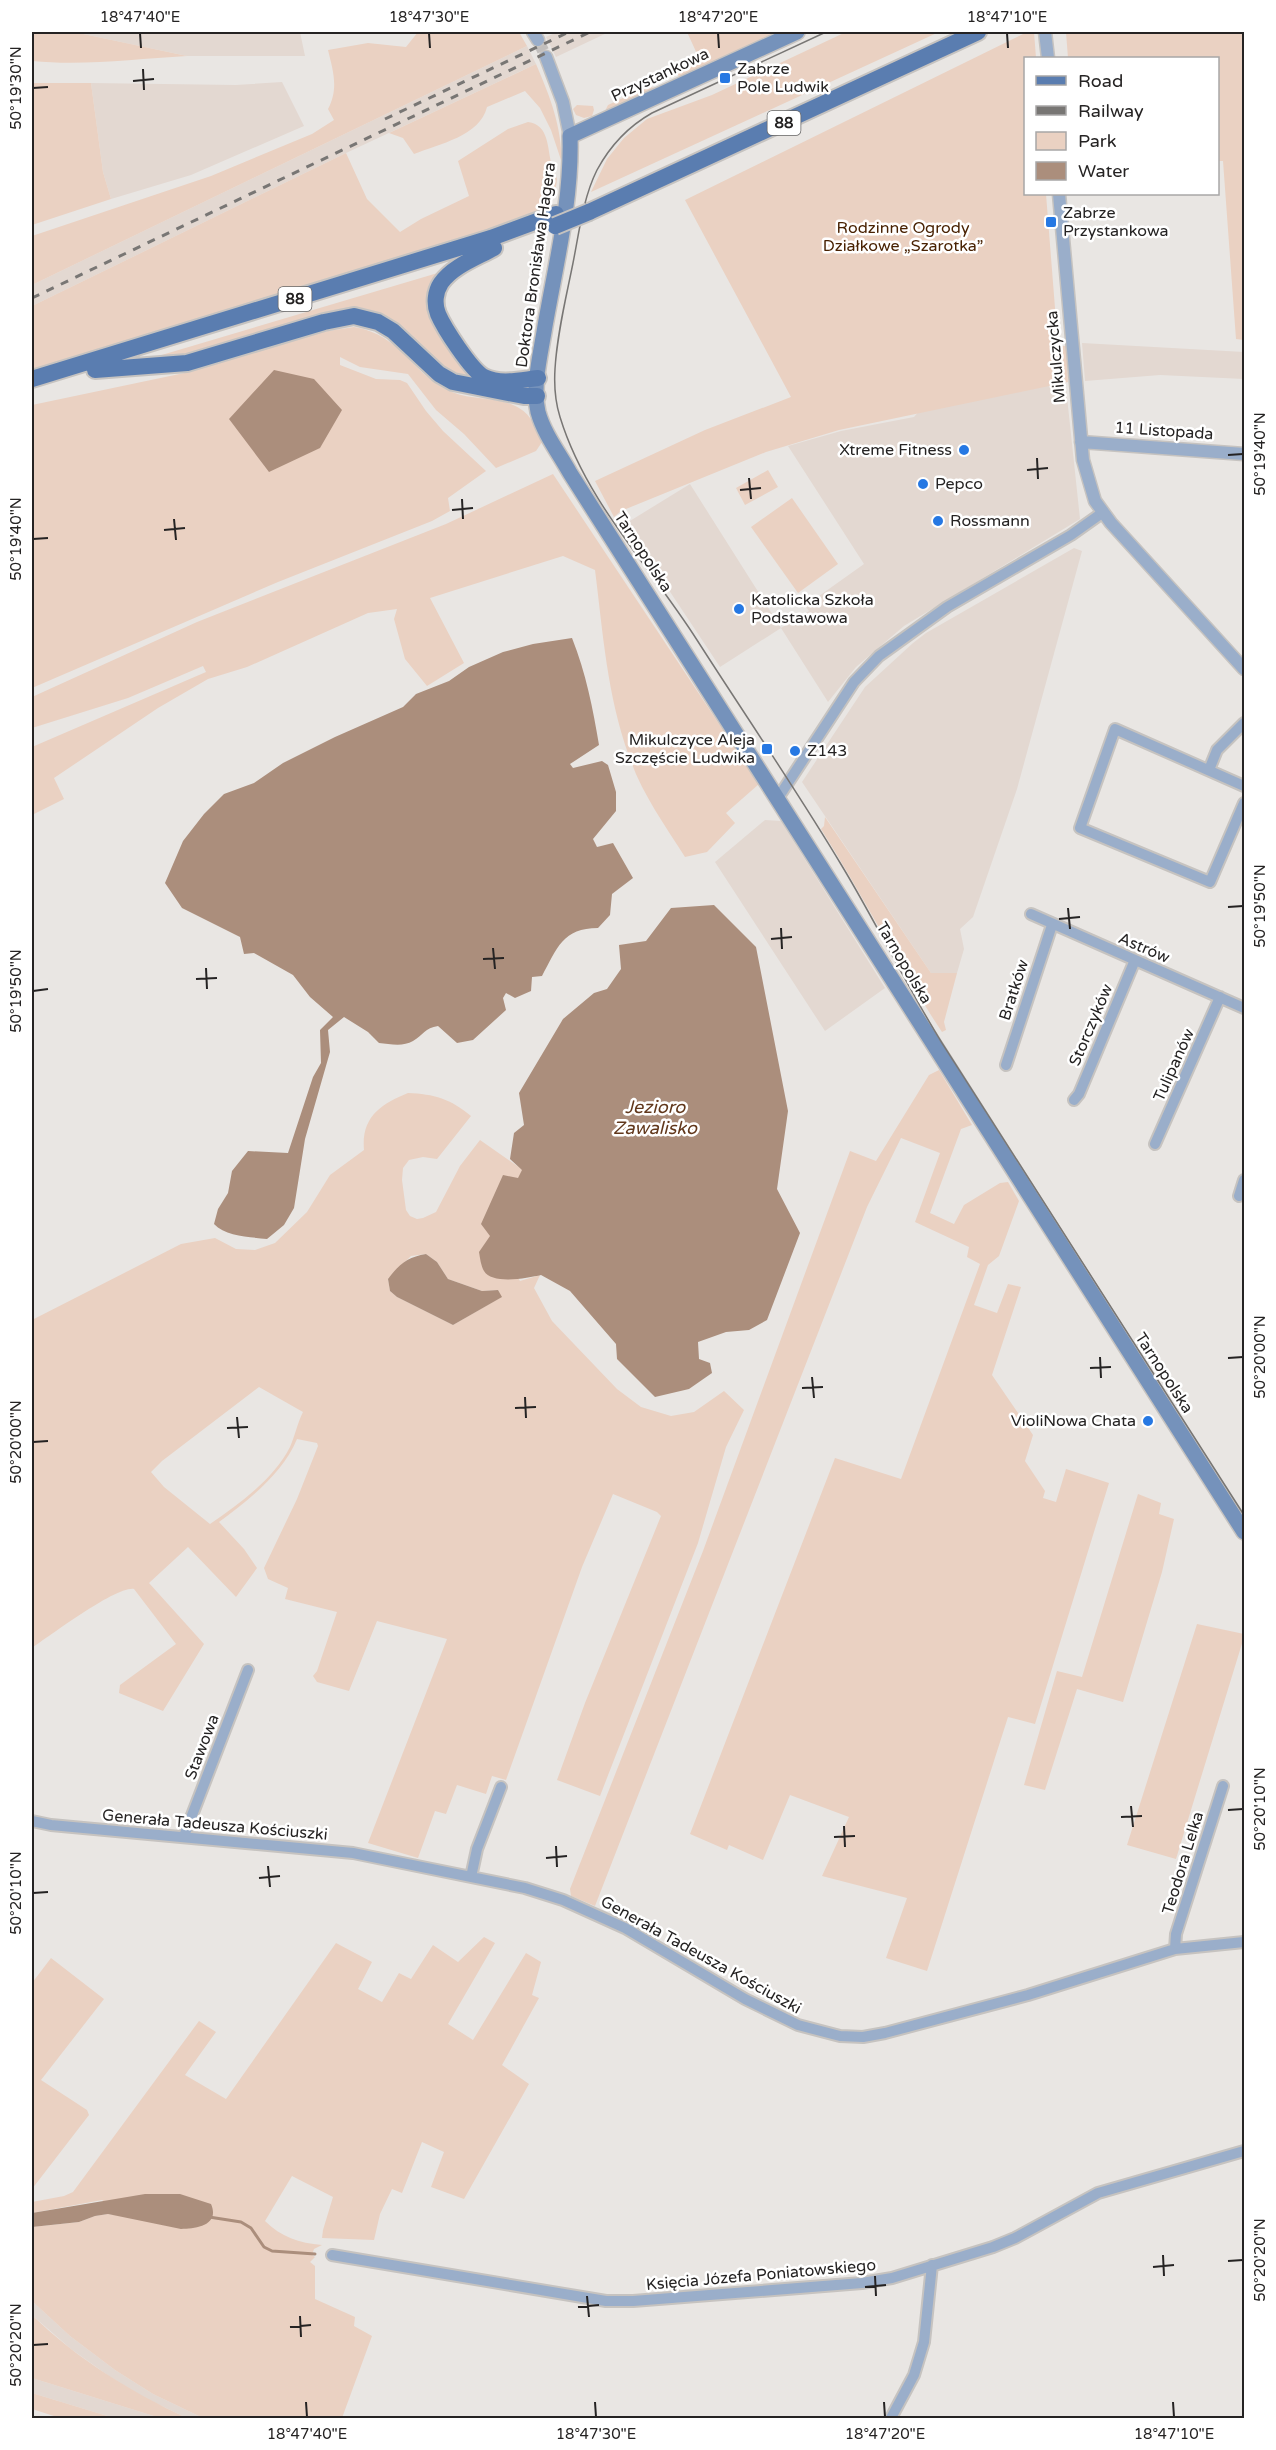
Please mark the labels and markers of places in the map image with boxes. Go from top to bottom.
place label: Zabrze Pole Ludwik [737,59,829,97]
marker: Zabrze Pole Ludwik [718,71,732,85]
place label: Zabrze Przystankowa [1063,203,1169,241]
marker: Zabrze Przystankowa [1044,215,1058,229]
place label: Xtreme Fitness [839,440,952,460]
marker: Xtreme Fitness [957,443,971,457]
place label: Pepco [935,474,983,494]
marker: Pepco [916,477,930,491]
place label: Rossmann [950,511,1030,531]
marker: Rossmann [931,514,945,528]
place label: Katolicka Szkoła Podstawowa [751,590,874,628]
marker: Katolicka Szkoła Podstawowa [732,602,746,616]
place label: Mikulczyce Aleja Szczęście Ludwika [615,730,755,768]
place label: Z143 [807,741,847,761]
marker: Mikulczyce Aleja Szczęście Ludwika [760,742,774,756]
marker: Z143 [788,744,802,758]
place label: VioliNowa Chata [1011,1411,1136,1431]
marker: VioliNowa Chata [1141,1414,1155,1428]

